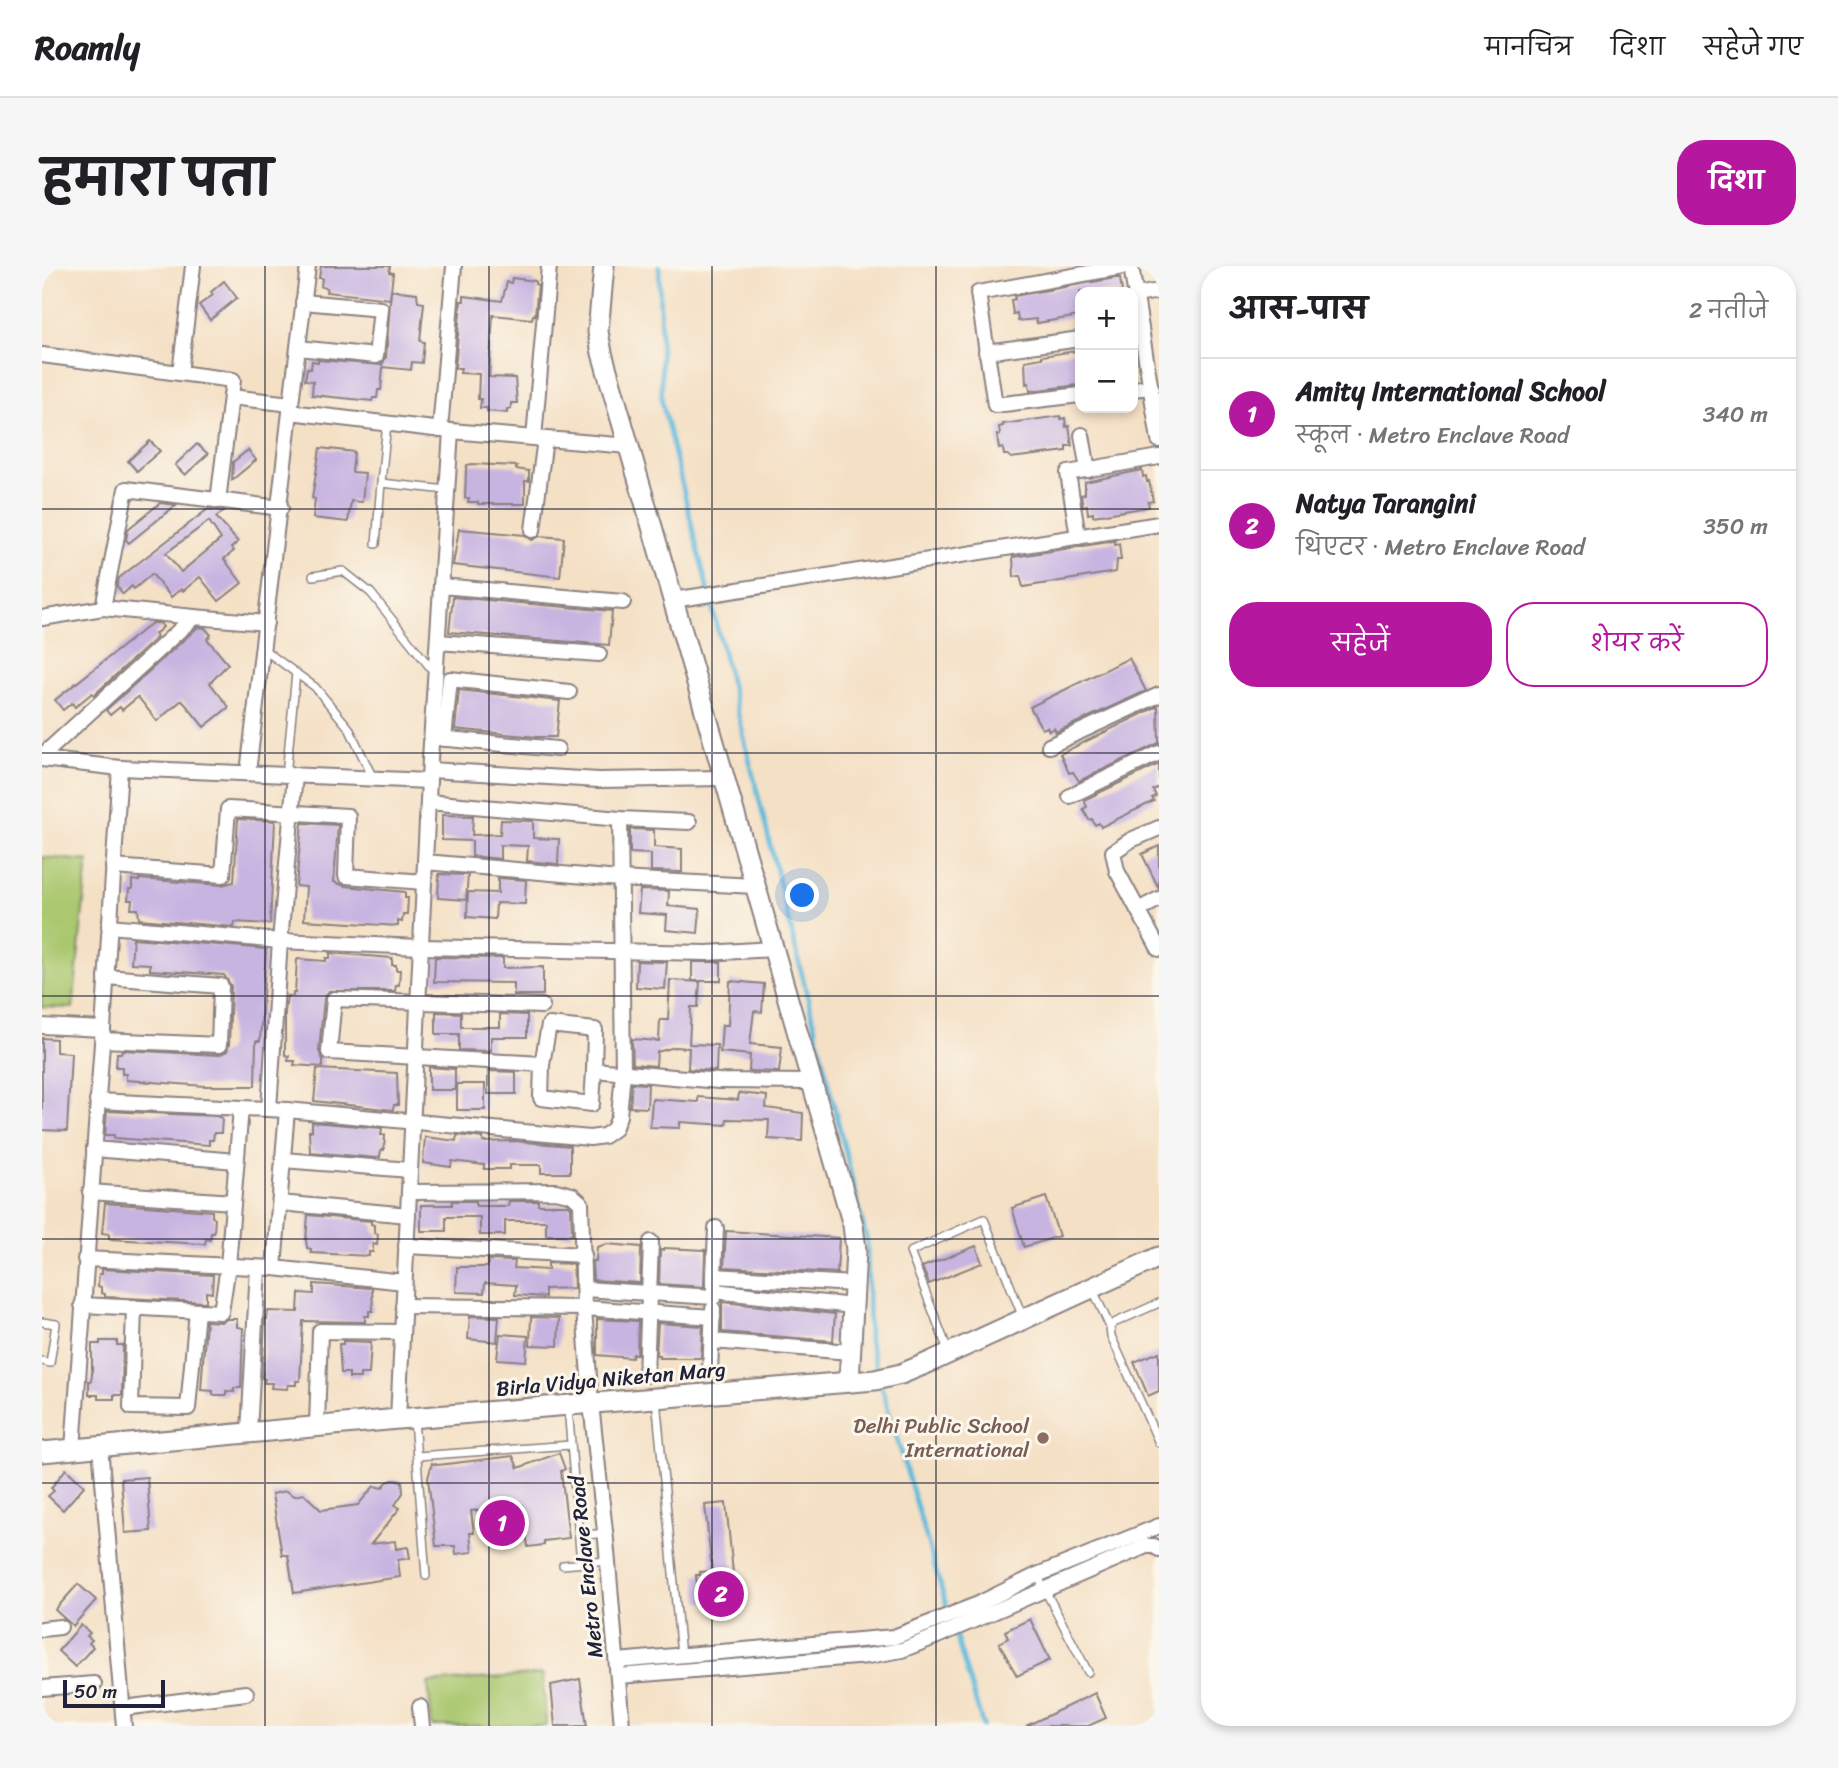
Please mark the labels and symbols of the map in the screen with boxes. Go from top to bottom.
your location [785,878,819,912]
street label: Birla Vidya Niketan Marg [495,1350,727,1408]
place label: Delhi Public School International [853,1407,1030,1469]
marker: Delhi Public School International [1035,1430,1051,1446]
street label: Metro Enclave Road [557,1472,614,1660]
pin: 1 [479,1497,525,1549]
pin: 2 [698,1568,744,1620]
scale bar [63,1677,164,1709]

